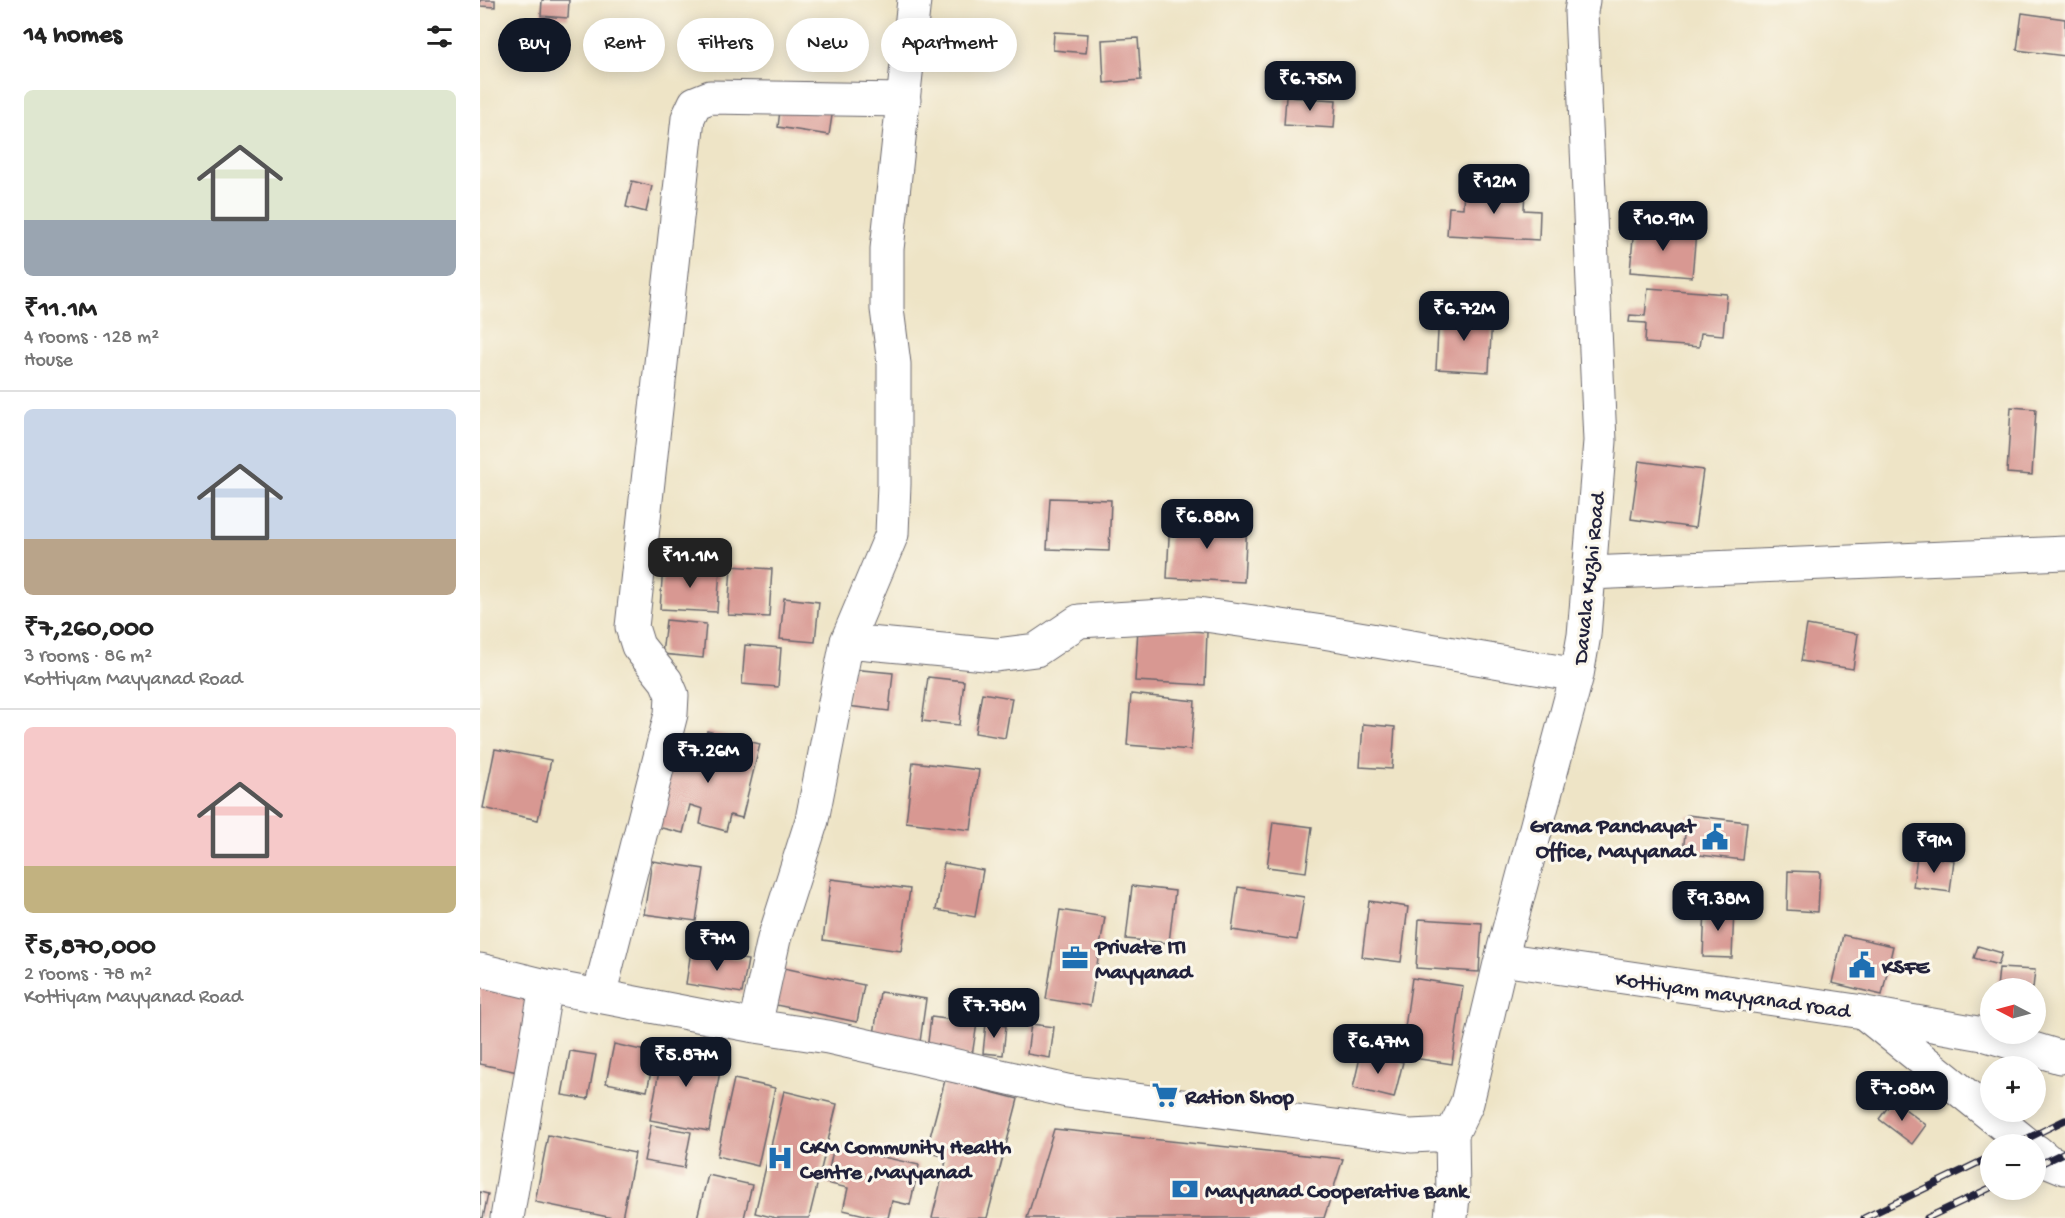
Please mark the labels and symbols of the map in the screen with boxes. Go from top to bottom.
pin: ₹6.75M [1261,61,1359,112]
pin: ₹12M [1458,164,1530,215]
pin: ₹10.9M [1614,201,1712,252]
pin: ₹6.72M [1415,291,1513,342]
street label: Davala Kuzhi Road [1569,489,1613,668]
pin: ₹6.88M [1158,499,1256,550]
pin: ₹11.1M [641,538,739,589]
pin: ₹7.26M [659,733,757,784]
place label: Grama Panchayat Office, Mayyanad [1530,815,1697,866]
public building icon: Grama Panchayat Office, Mayyanad [1700,822,1730,852]
pin: ₹9M [1905,823,1963,874]
pin: ₹9.38M [1669,881,1767,932]
pin: ₹7M [688,921,746,972]
place label: Private ITI Mayyanad [1094,936,1194,987]
office icon: Private ITI Mayyanad [1060,943,1090,973]
public building icon: KSFE [1847,950,1877,980]
place label: KSFE [1881,956,1931,982]
street label: Kottiyam mayyanad road [1613,968,1854,1027]
north arrow [1980,978,2046,1044]
pin: ₹7.78M [945,988,1043,1039]
pin: ₹6.47M [1329,1024,1427,1075]
pin: ₹5.87M [637,1037,735,1088]
pin: ₹7.08M [1853,1071,1951,1122]
supermarket icon: Ration Shop [1150,1080,1180,1110]
place label: Ration Shop [1184,1086,1294,1112]
place label: CKM Community Health Centre ,Mayyanad [799,1136,1012,1187]
hospital icon: CKM Community Health Centre ,Mayyanad [765,1143,795,1173]
bank icon: Mayyanad Cooperative Bank [1170,1174,1200,1204]
place label: Mayyanad Cooperative Bank [1205,1180,1470,1206]

